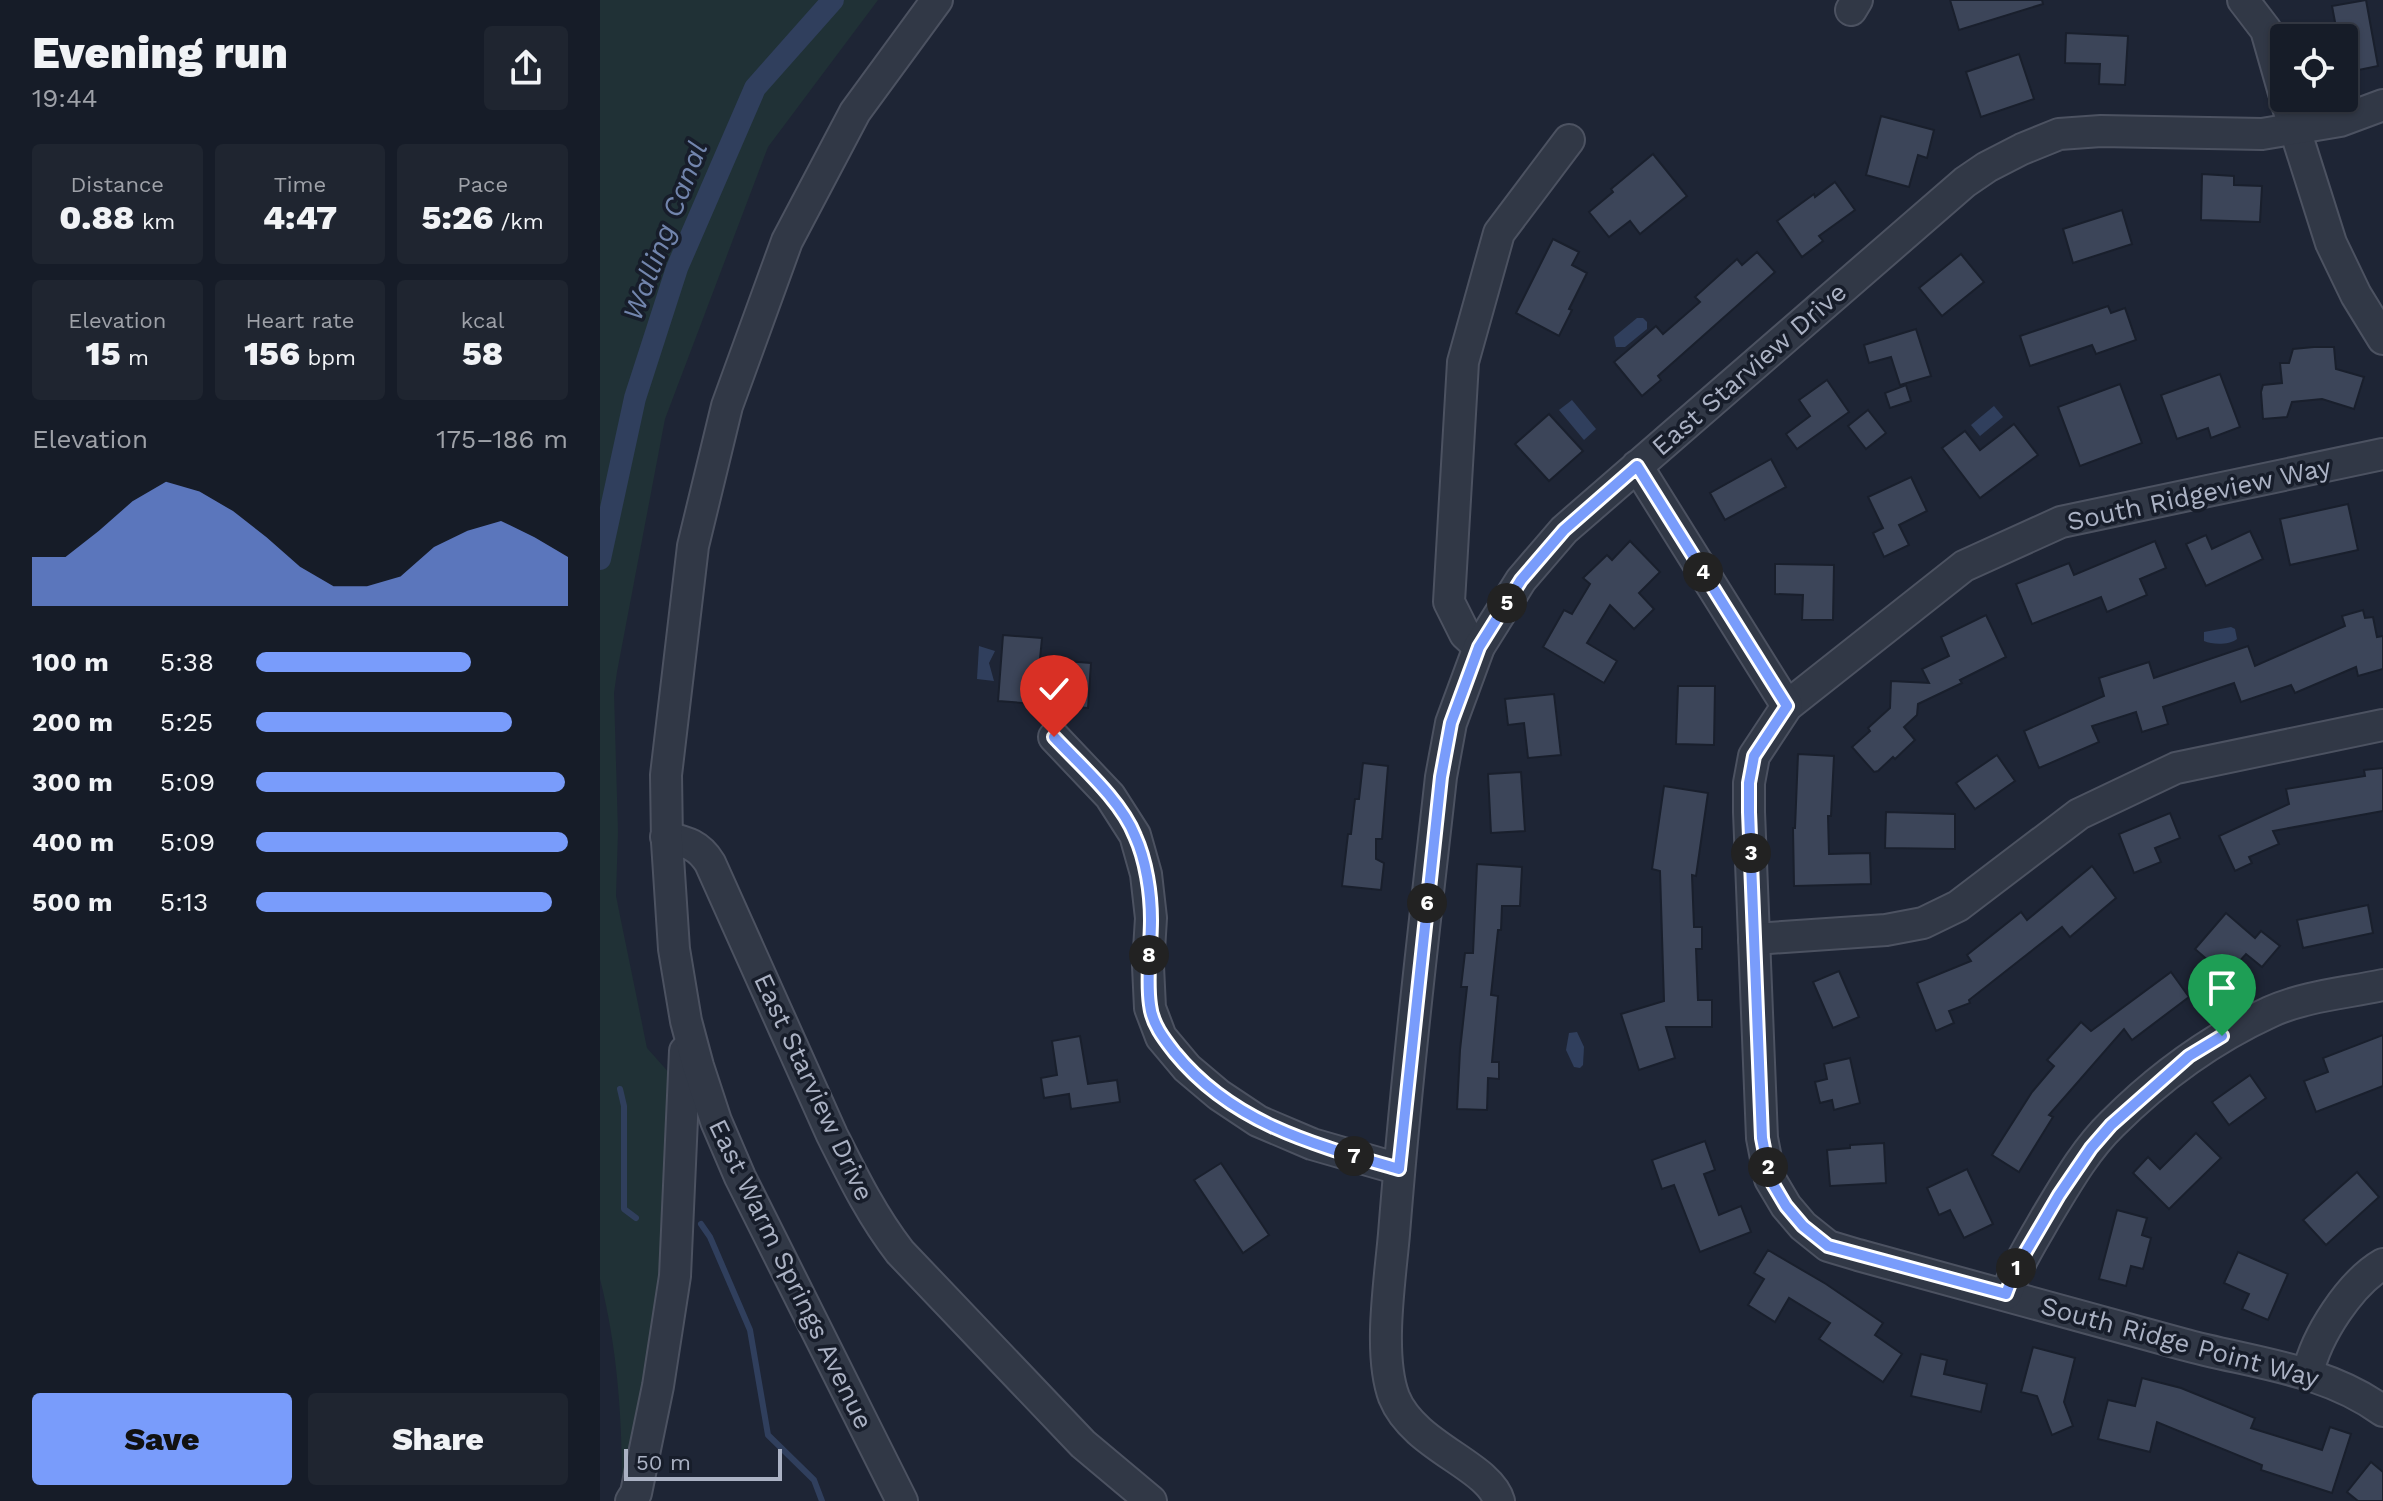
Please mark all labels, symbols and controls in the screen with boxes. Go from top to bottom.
map controls [2270,24,2358,112]
button: locate [2270,24,2358,112]
button: share [484,26,568,110]
text: Evening run [32,27,288,79]
text: 19:44 [32,83,98,113]
water label: Walling Canal [616,137,714,325]
text: Distance [71,172,164,197]
text: Time [274,172,326,197]
text: Pace [457,172,508,197]
text: 0.88 [59,197,134,237]
text: 4:47 [263,197,337,237]
text: 5:26 [422,197,493,237]
text: km [134,209,175,234]
text: /km [493,209,544,234]
street label: East Starview Drive [1646,277,1852,461]
text: Elevation [68,308,166,333]
text: Heart rate [246,308,354,333]
text: kcal [461,308,504,333]
text: 15 [86,333,121,373]
text: 156 [244,333,300,373]
text: 58 [462,333,503,373]
text: m [121,345,149,370]
text: bpm [300,345,356,370]
text: Elevation [32,424,148,454]
text: 175–186 m [436,424,568,454]
street label: South Ridgeview Way [2064,451,2334,537]
pin: 4 [1683,552,1723,592]
text: 4 [1696,559,1710,584]
pin: 5 [1487,583,1527,623]
text: 5 [1501,590,1513,615]
text: 100 m [32,647,109,677]
text: 5:38 [160,647,214,677]
pin [1020,655,1088,737]
icon: check [1032,667,1076,711]
text: 200 m [32,707,113,737]
text: 5:25 [160,707,213,737]
text: 300 m [32,767,113,797]
text: 5:09 [160,767,215,797]
text: 400 m [32,827,114,857]
text: 5:09 [160,827,215,857]
pin: 3 [1731,833,1771,873]
text: 3 [1744,840,1758,865]
pin: 6 [1407,883,1447,923]
text: 500 m [32,887,113,917]
text: 5:13 [160,887,208,917]
text: 6 [1420,890,1434,915]
pin: 8 [1129,935,1169,975]
text: 8 [1142,942,1156,967]
pin [2188,954,2256,1036]
icon: arrive [2200,966,2244,1010]
street label: East Starview Drive [748,969,880,1205]
street label: East Warm Springs Avenue [703,1114,879,1434]
pin: 7 [1334,1136,1374,1176]
text: 7 [1347,1143,1361,1168]
pin: 2 [1748,1147,1788,1187]
text: 2 [1761,1154,1775,1179]
pin: 1 [1996,1248,2036,1288]
text: 1 [2011,1255,2021,1280]
street label: South Ridge Point Way [2038,1290,2323,1394]
button: Save [32,1393,292,1485]
button: Share [308,1393,568,1485]
scale bar [624,1445,782,1481]
text: 50 m [636,1450,691,1475]

